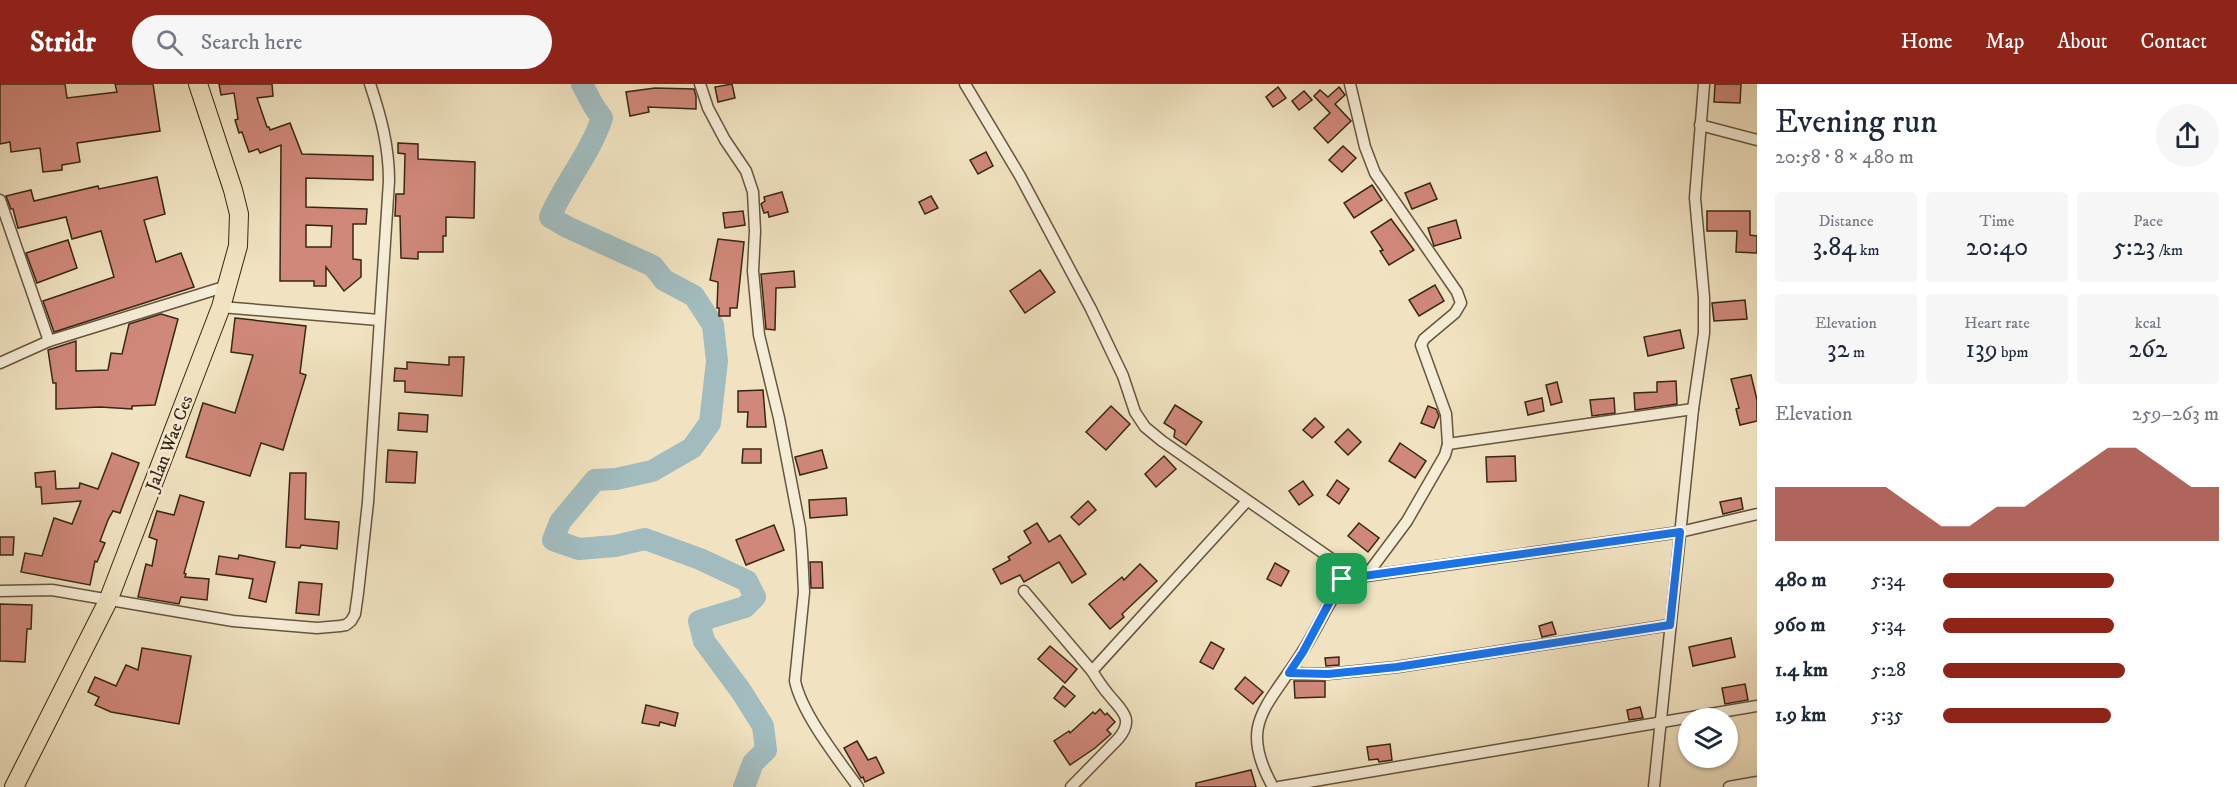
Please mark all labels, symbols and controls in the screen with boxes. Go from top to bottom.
search box [132,15,552,69]
text: Stridr [30,25,96,60]
icon: search [153,26,186,59]
text: Search here [201,29,302,56]
text: Home [1901,29,1953,55]
text: Map [1986,29,2024,55]
text: About [2057,29,2108,55]
text: Contact [2141,29,2207,55]
text: Evening run [1775,102,1937,143]
button: share [2156,104,2219,167]
text: 20:58 · 8 × 480 m [1775,145,1914,170]
text: Distance [1818,211,1874,231]
text: Time [1980,211,2014,231]
text: Pace [2133,211,2163,231]
text: 3.84 [1812,231,1856,264]
text: 20:40 [1966,231,2028,264]
text: 5:23 [2113,231,2155,264]
text: km [1856,240,1880,260]
text: /km [2155,240,2183,260]
text: Elevation [1815,313,1877,333]
text: Heart rate [1964,313,2030,333]
text: kcal [2135,313,2161,333]
text: 32 [1827,333,1850,366]
text: 139 [1965,333,1998,366]
text: 262 [2128,333,2168,366]
text: m [1850,342,1865,362]
text: bpm [1998,342,2029,362]
street label: Jalan Wae Ces [141,392,198,496]
text: Elevation [1775,402,1852,427]
text: 259–263 m [2132,402,2219,427]
pin [1316,553,1367,604]
icon: arrive [1325,562,1358,595]
text: 480 m [1775,568,1827,593]
text: 5:34 [1871,568,1905,593]
text: 960 m [1775,613,1825,638]
text: 5:34 [1871,613,1905,638]
text: 1.4 km [1775,658,1828,683]
text: 5:28 [1871,658,1906,683]
text: 1.9 km [1775,703,1826,728]
text: 5:35 [1871,703,1904,728]
map controls [1678,708,1738,768]
button: layers [1678,708,1738,768]

